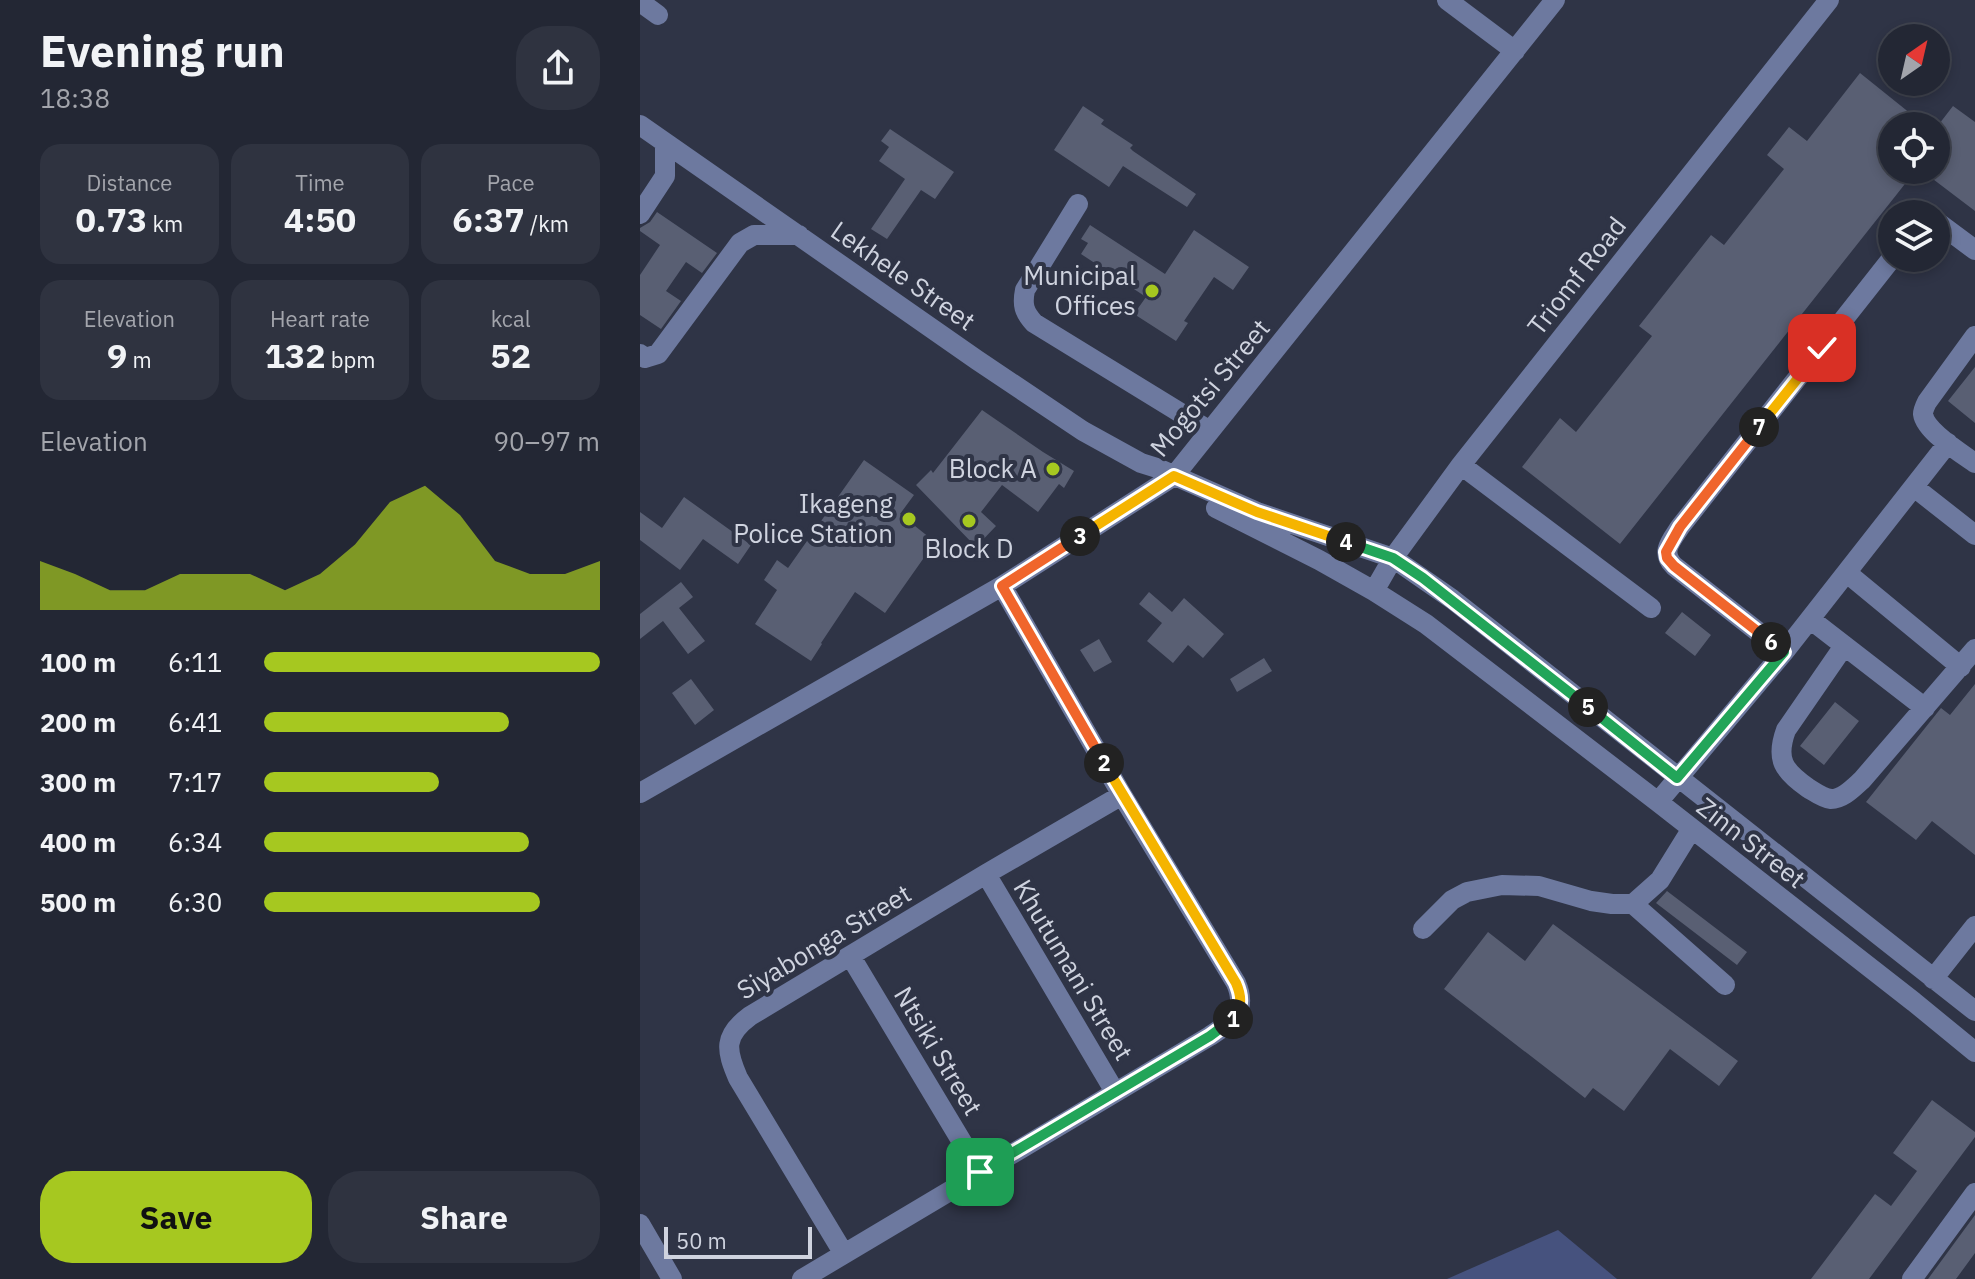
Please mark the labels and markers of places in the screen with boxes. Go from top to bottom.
place label: Municipal Offices [1023,258,1136,322]
marker: Municipal Offices [1143,282,1161,300]
pin [1788,314,1856,382]
pin: 7 [1739,407,1779,447]
place label: Block A [949,451,1037,485]
marker: Block A [1044,460,1062,478]
place label: Ikageng Police Station [733,486,893,550]
marker: Ikageng Police Station [900,510,918,528]
marker: Block D [960,512,978,530]
pin: 3 [1060,516,1100,556]
pin: 4 [1326,522,1366,562]
place label: Block D [925,531,1013,565]
pin: 6 [1751,622,1791,662]
pin: 5 [1568,687,1608,727]
pin: 2 [1084,743,1124,783]
pin: 1 [1213,999,1253,1039]
pin [946,1138,1014,1206]

